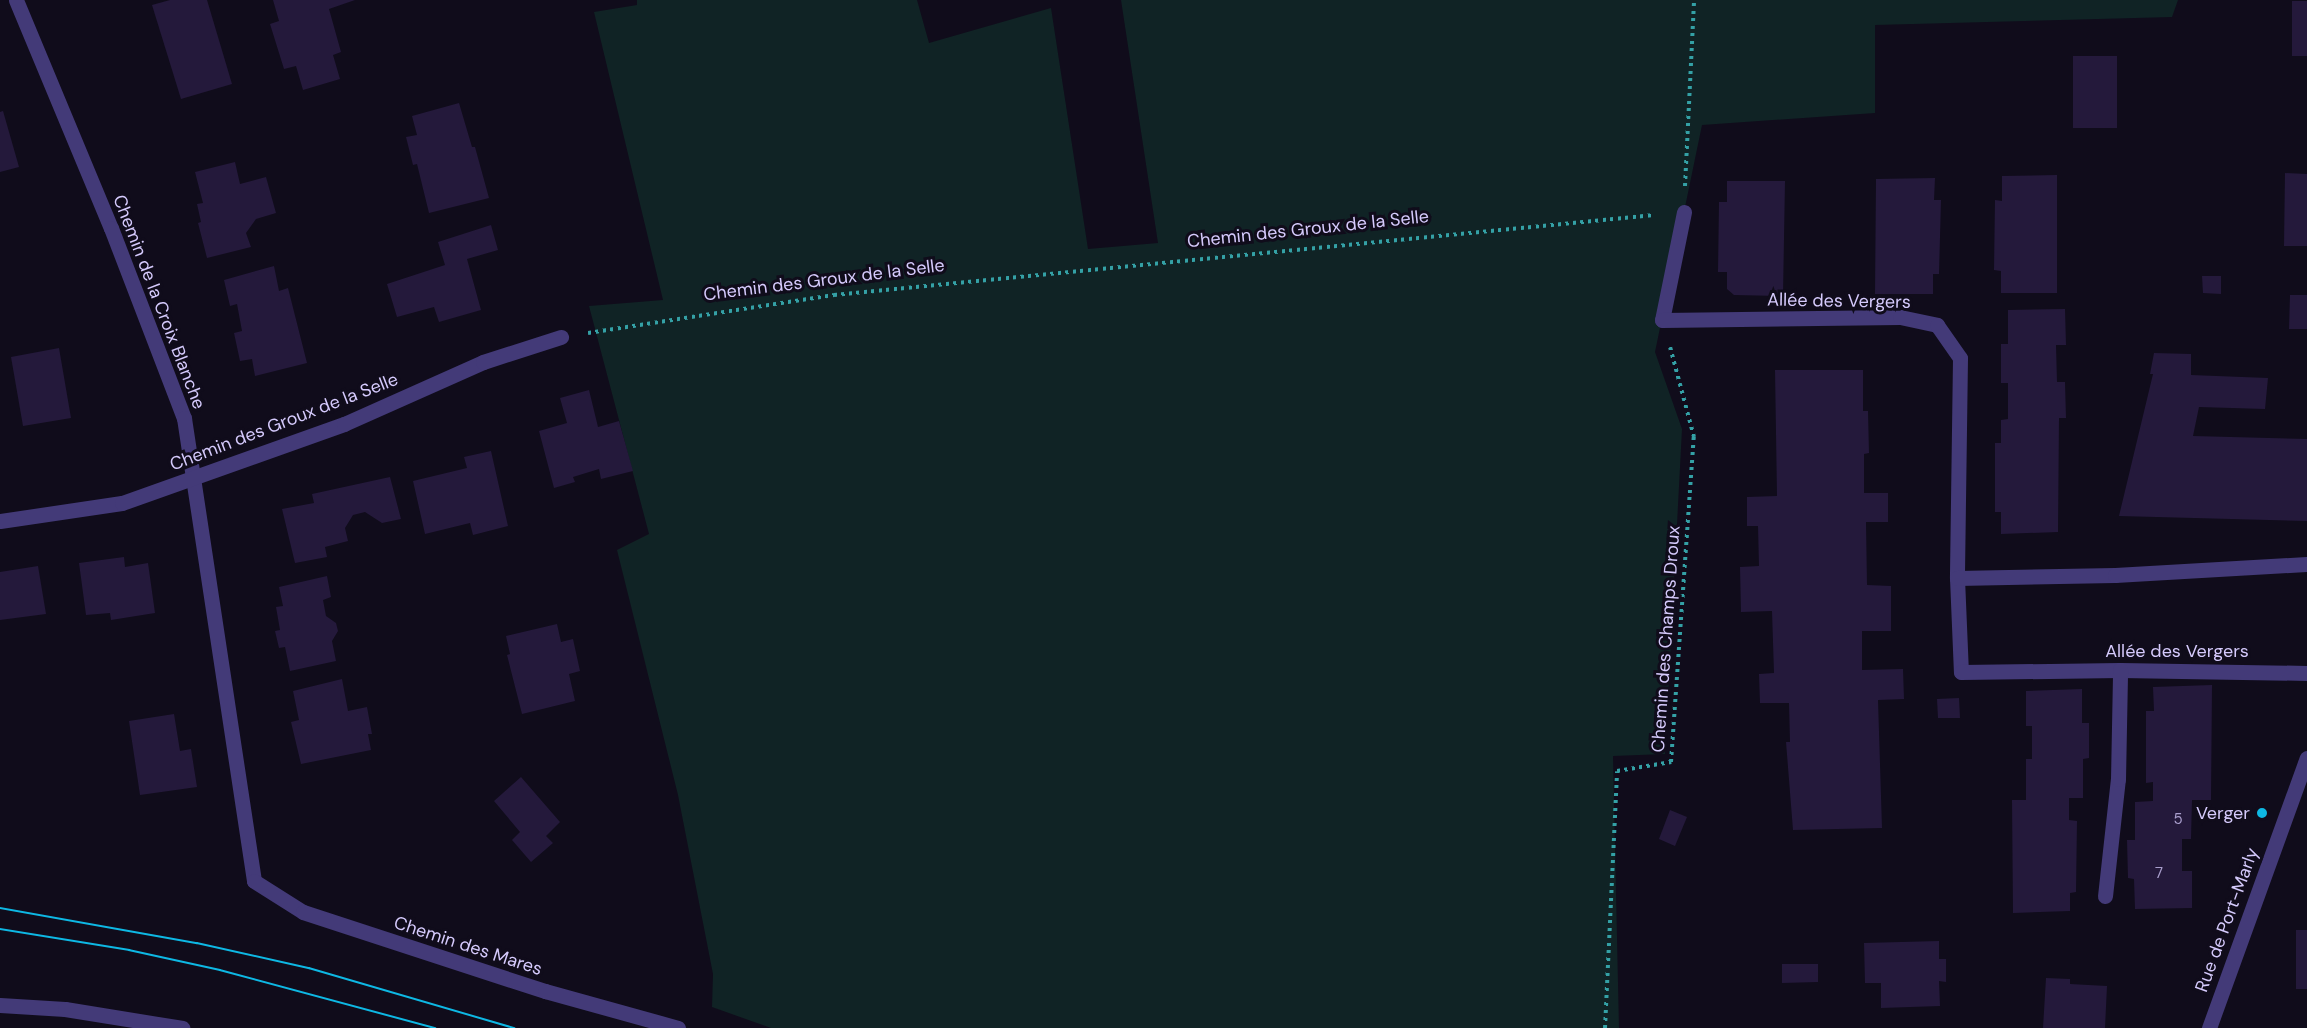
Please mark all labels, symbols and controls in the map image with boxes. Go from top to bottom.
street label: Chemin de la Croix Blanche [108,192,210,412]
street label: Chemin des Groux de la Selle [1186,206,1430,252]
street label: Chemin des Groux de la Selle [702,254,946,306]
street label: Allée des Vergers [1767,289,1911,313]
street label: Chemin des Groux de la Selle [167,368,401,476]
street label: Chemin des Champs Droux [1647,525,1685,753]
street label: Allée des Vergers [2105,640,2249,662]
place label: Verger [2196,802,2250,824]
marker: Verger [2255,806,2269,820]
house number: 5 [2173,811,2183,829]
street label: Rue de Port-Marly [2191,845,2263,995]
house number: 7 [2155,865,2163,883]
street label: Chemin des Mares [391,912,545,980]

